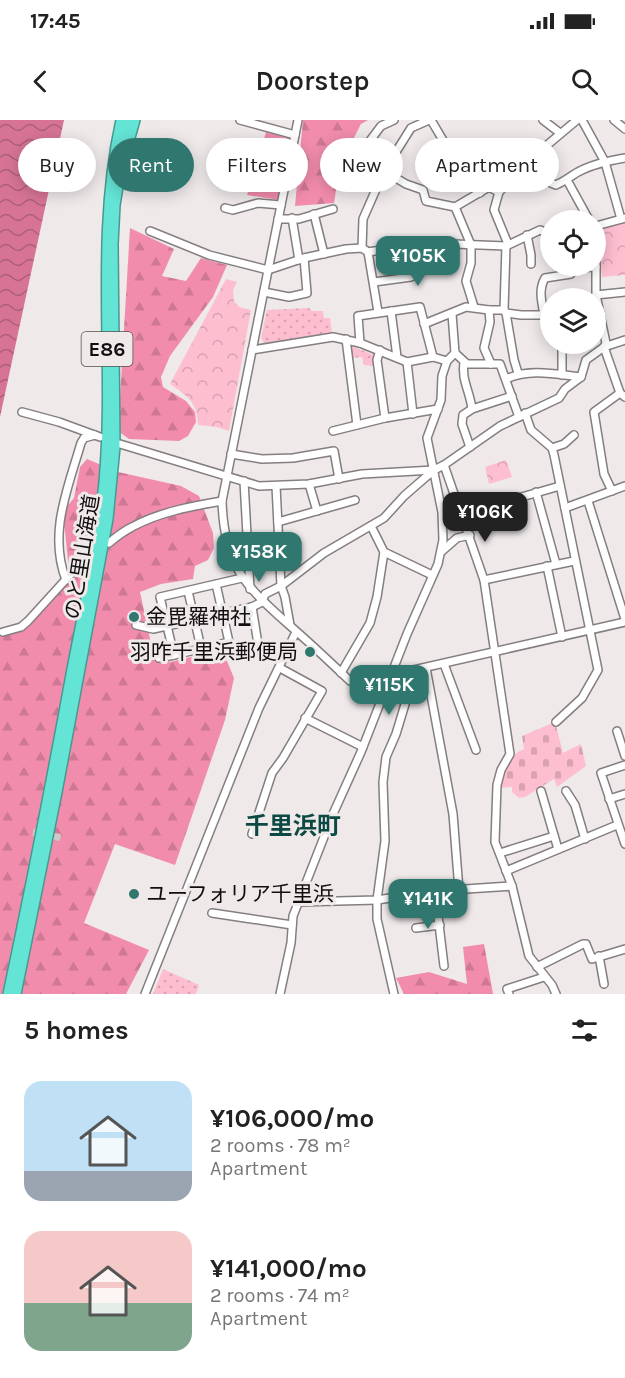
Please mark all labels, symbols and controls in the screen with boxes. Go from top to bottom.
text: 17:45 [30,8,81,34]
icon: back [24,65,57,98]
text: Doorstep [255,65,370,97]
icon: search [568,65,601,98]
chip: Buy [18,138,96,192]
chip: Rent [108,138,194,192]
chip: Filters [206,138,308,192]
chip: New [320,138,403,192]
chip: Apartment [415,138,559,192]
map controls [540,210,606,354]
button: locate [540,210,606,276]
pin: ¥105K [376,236,460,287]
text: ¥105K [390,244,446,267]
button: layers [540,288,606,354]
road number: E86 [82,332,132,366]
pin: ¥106K [443,492,527,543]
street label: のと里山海道 [60,493,104,621]
text: ¥106K [457,500,513,523]
pin: ¥158K [217,532,301,583]
text: ¥158K [231,540,287,563]
place label: 金毘羅神社 [146,605,251,629]
marker: 金毘羅神社 [127,610,141,624]
place label: 羽咋千里浜郵便局 [130,640,298,664]
marker: 羽咋千里浜郵便局 [303,645,317,659]
pin: ¥115K [347,665,431,716]
text: ¥115K [364,673,414,696]
district label: 千里浜町 [245,812,341,840]
pin: ¥141K [386,879,470,930]
place label: ユーフォリア千里浜 [146,882,334,906]
marker: ユーフォリア千里浜 [127,887,141,901]
text: ¥141K [403,887,453,910]
icon: filters [568,1014,601,1047]
text: 5 homes [24,1015,129,1046]
text: ¥106,000/mo [210,1103,374,1134]
icon: home [72,1105,144,1177]
text: 2 rooms · 78 m² [210,1134,351,1157]
text: Apartment [210,1157,308,1180]
text: ¥141,000/mo [210,1253,367,1284]
icon: home [72,1255,144,1327]
text: 2 rooms · 74 m² [210,1284,350,1307]
text: Apartment [210,1307,308,1330]

